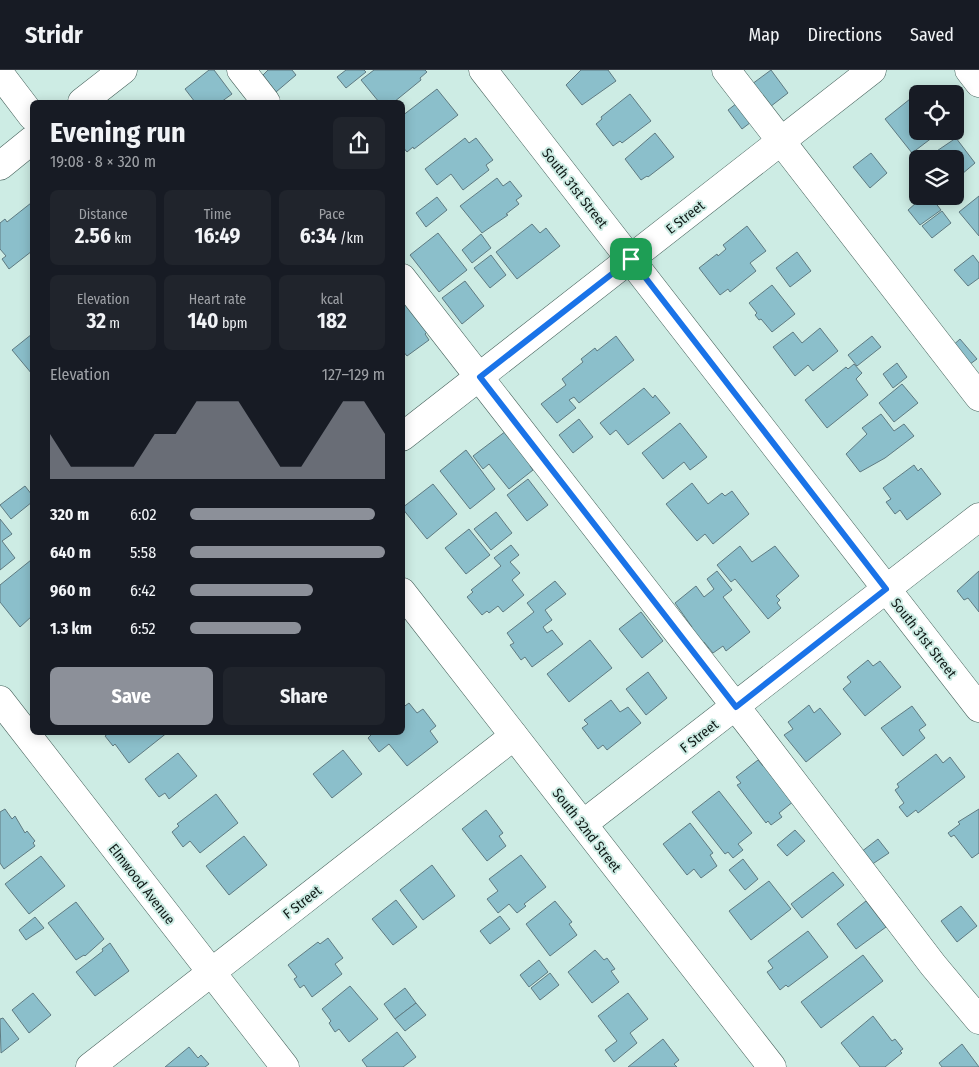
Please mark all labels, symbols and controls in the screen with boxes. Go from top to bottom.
text: Stridr [25,21,83,49]
text: Map [748,24,780,46]
text: Directions [808,24,882,46]
text: Saved [910,24,954,46]
map controls [909,85,964,205]
button: locate [909,85,964,140]
text: Evening run [50,116,186,149]
button: share [333,117,385,169]
street label: South 31st Street [538,145,611,232]
button: layers [909,150,964,205]
text: 19:08 · 8 × 320 m [50,152,156,171]
street label: E Street [663,197,708,238]
text: Distance [79,206,128,223]
text: Time [204,206,231,223]
text: Pace [319,206,345,223]
text: 2.56 [75,223,111,249]
text: 16:49 [195,223,240,249]
text: 6:34 [300,223,337,249]
text: km [111,230,131,247]
text: /km [337,230,364,247]
pin [610,238,652,280]
icon: arrive [617,245,645,273]
text: Elevation [77,291,130,308]
text: Heart rate [189,291,246,308]
text: kcal [320,291,343,308]
text: 32 [86,308,106,334]
text: 140 [187,308,219,334]
text: 182 [317,308,347,334]
text: m [106,315,120,332]
text: bpm [219,315,248,332]
text: Elevation [50,365,110,384]
text: 127–129 m [322,365,385,384]
text: 320 m [50,505,89,524]
text: 6:02 [130,505,157,524]
text: 640 m [50,543,91,562]
text: 5:58 [130,543,156,562]
text: 960 m [50,581,91,600]
text: 6:42 [130,581,156,600]
street label: South 31st Street [887,595,960,682]
text: 1.3 km [50,619,92,638]
text: 6:52 [130,619,156,638]
button: Save [50,667,213,725]
button: Share [223,667,385,725]
street label: F Street [677,716,722,757]
street label: South 32nd Street [549,785,625,876]
street label: Elmwood Avenue [105,841,178,928]
street label: F Street [280,882,325,923]

